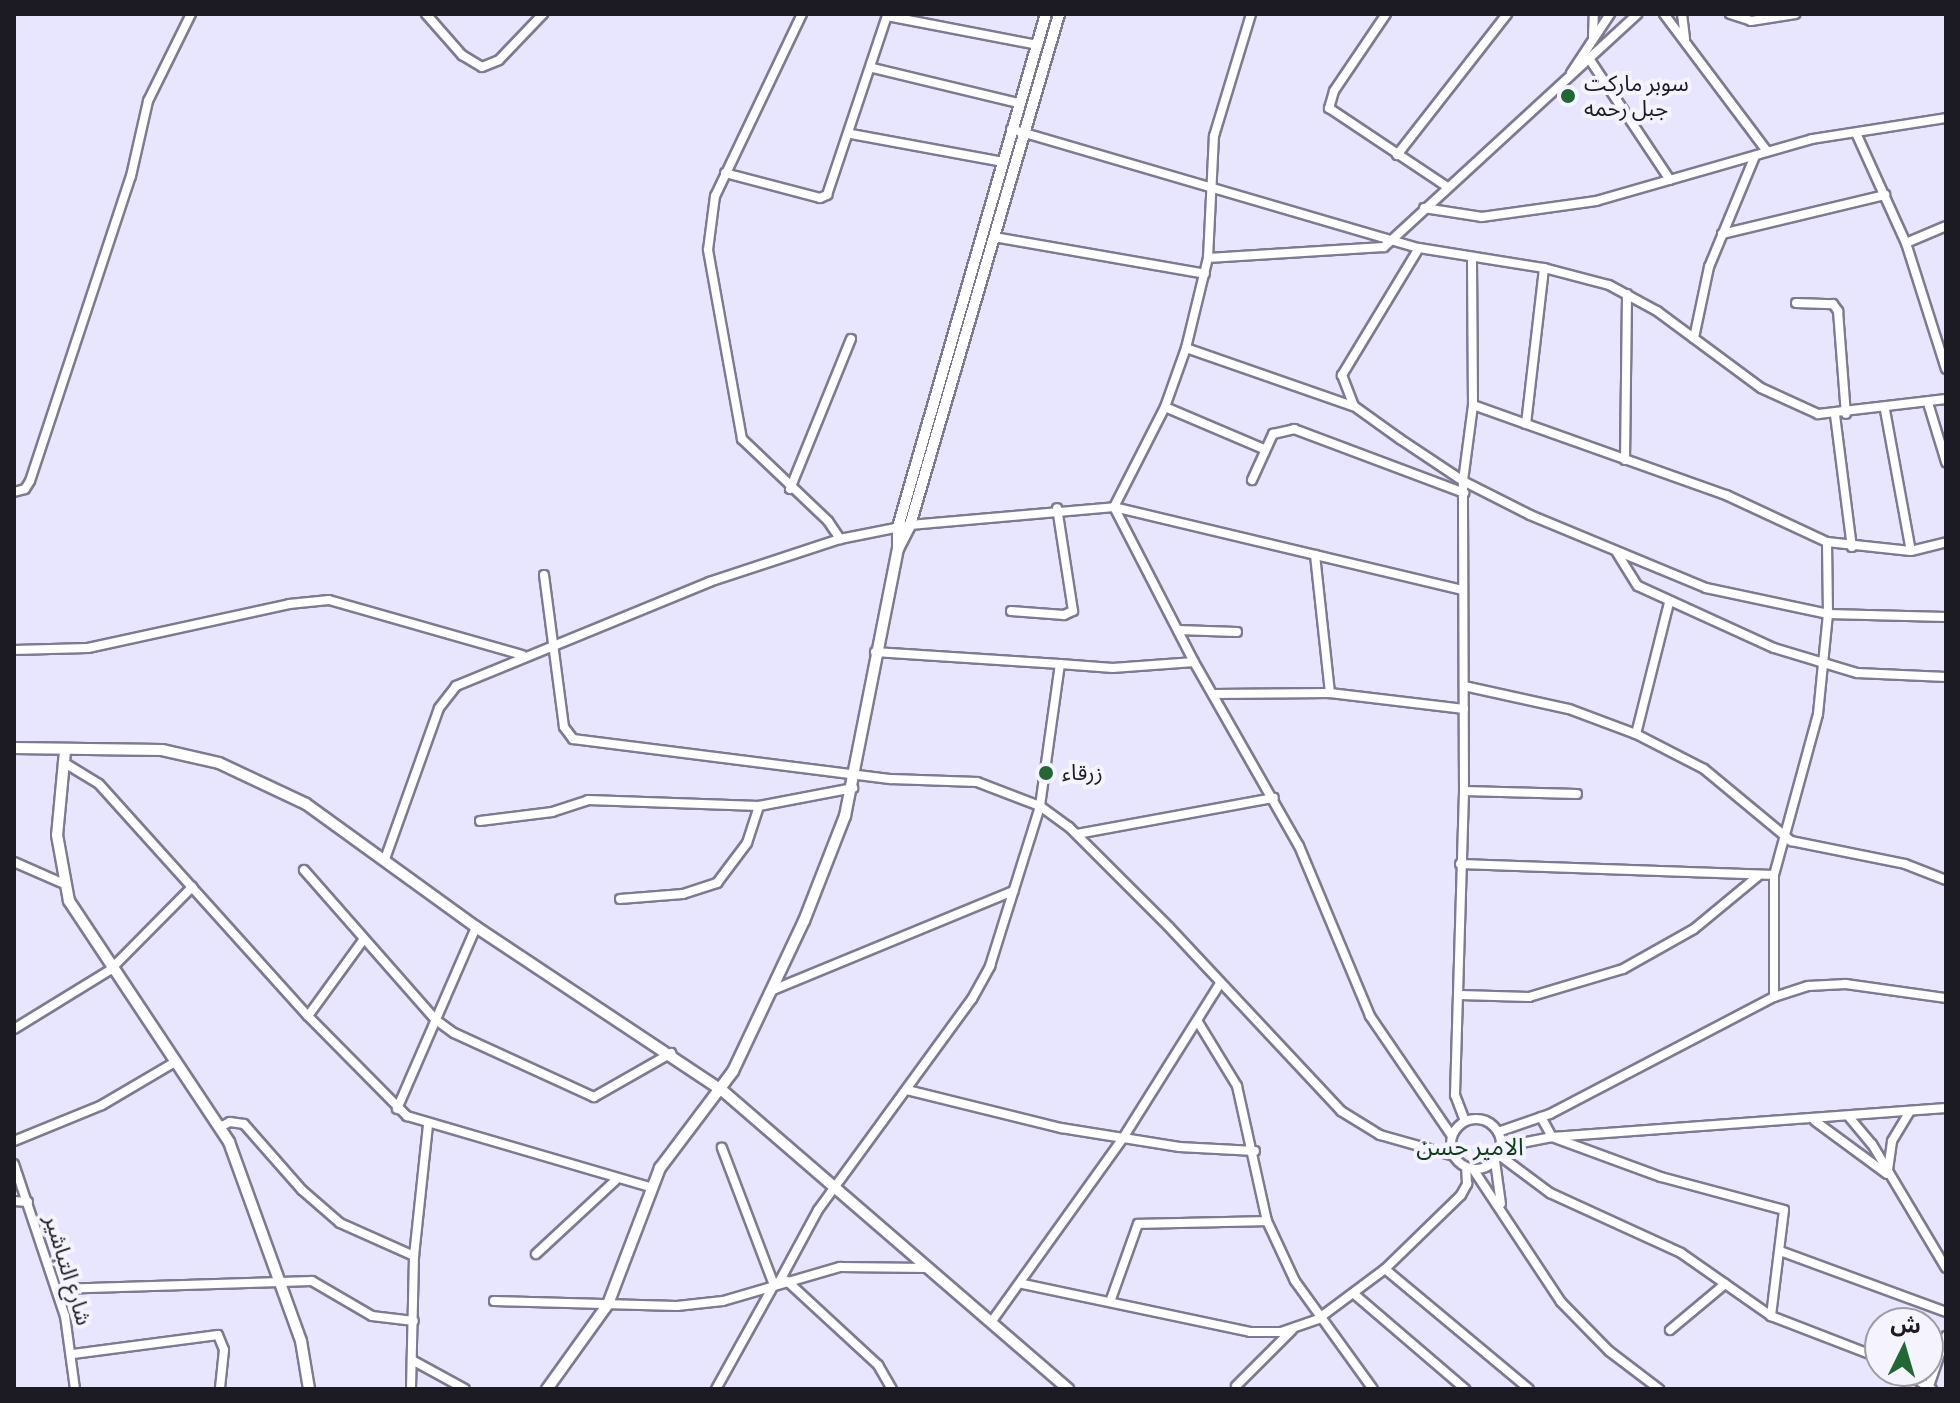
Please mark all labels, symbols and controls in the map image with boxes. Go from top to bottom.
place label: سوبر ماركت جبل رحمه [1584,70,1689,122]
marker: سوبر ماركت جبل رحمه [1559,87,1577,105]
place label: زرقاء [1062,760,1103,786]
marker: زرقاء [1037,764,1055,782]
district label: الامير حسن [1416,1133,1524,1161]
street label: شارع التباشير [39,1211,97,1329]
north arrow [1864,1307,1944,1387]
text: ش [1890,1311,1922,1338]

